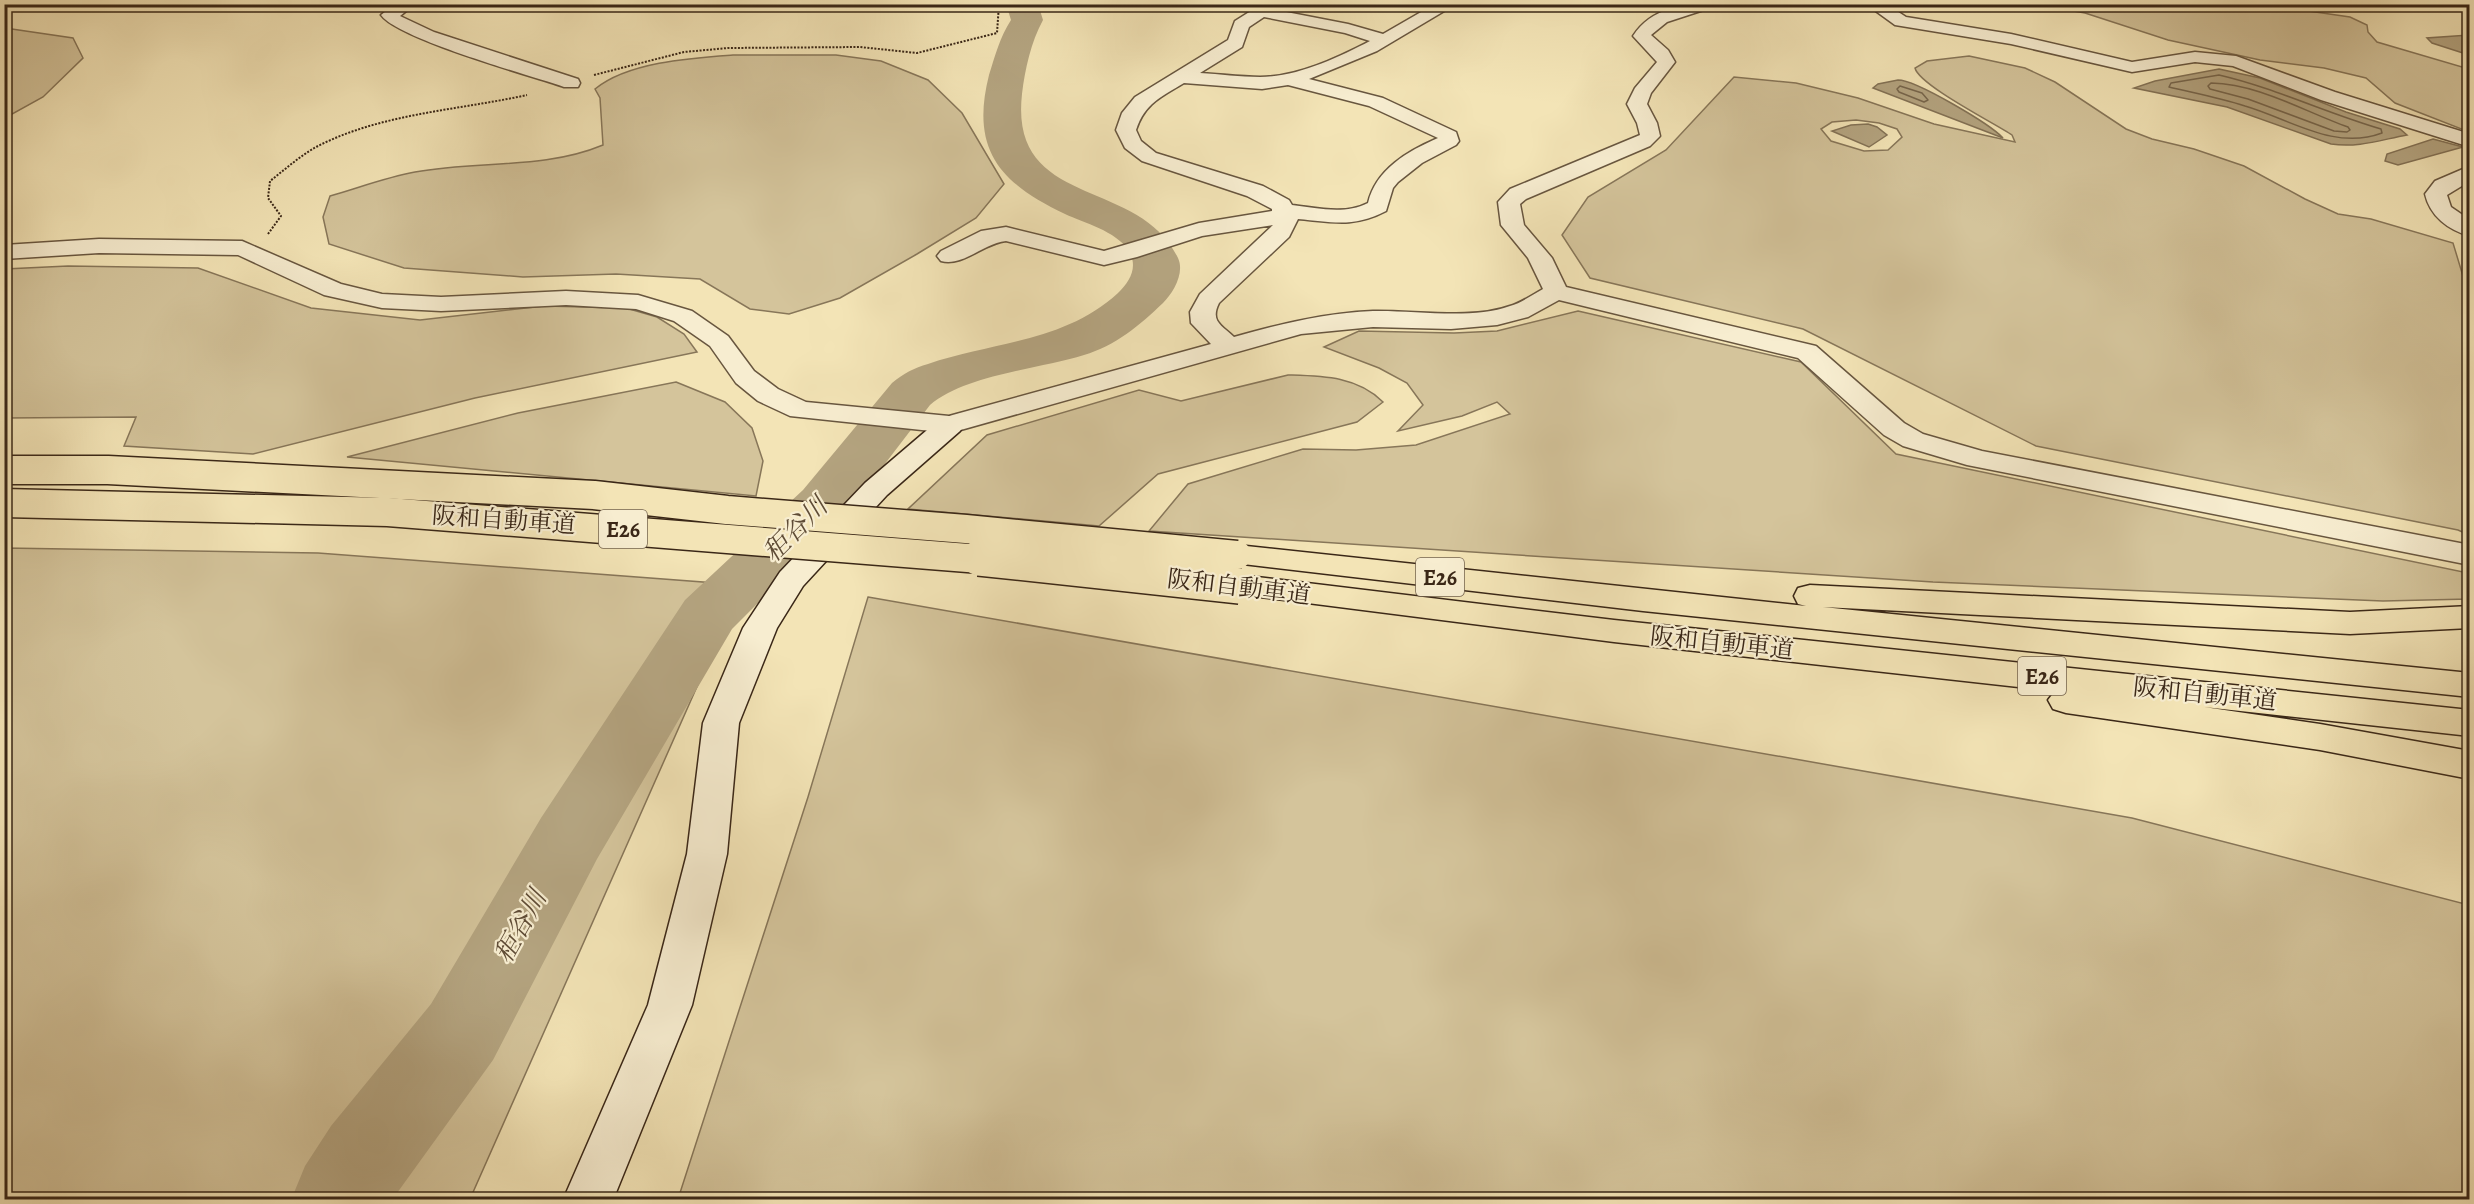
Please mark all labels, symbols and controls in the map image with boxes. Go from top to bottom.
water label: 秬谷川 [755,487,837,569]
street label: 阪和自動車道 [431,499,577,541]
road number: E26 [599,510,647,548]
road number: E26 [1416,558,1464,596]
street label: 阪和自動車道 [1166,562,1312,612]
street label: 阪和自動車道 [1649,620,1795,666]
road number: E26 [2018,657,2066,695]
street label: 阪和自動車道 [2132,671,2278,717]
water label: 秬谷川 [486,881,556,969]

